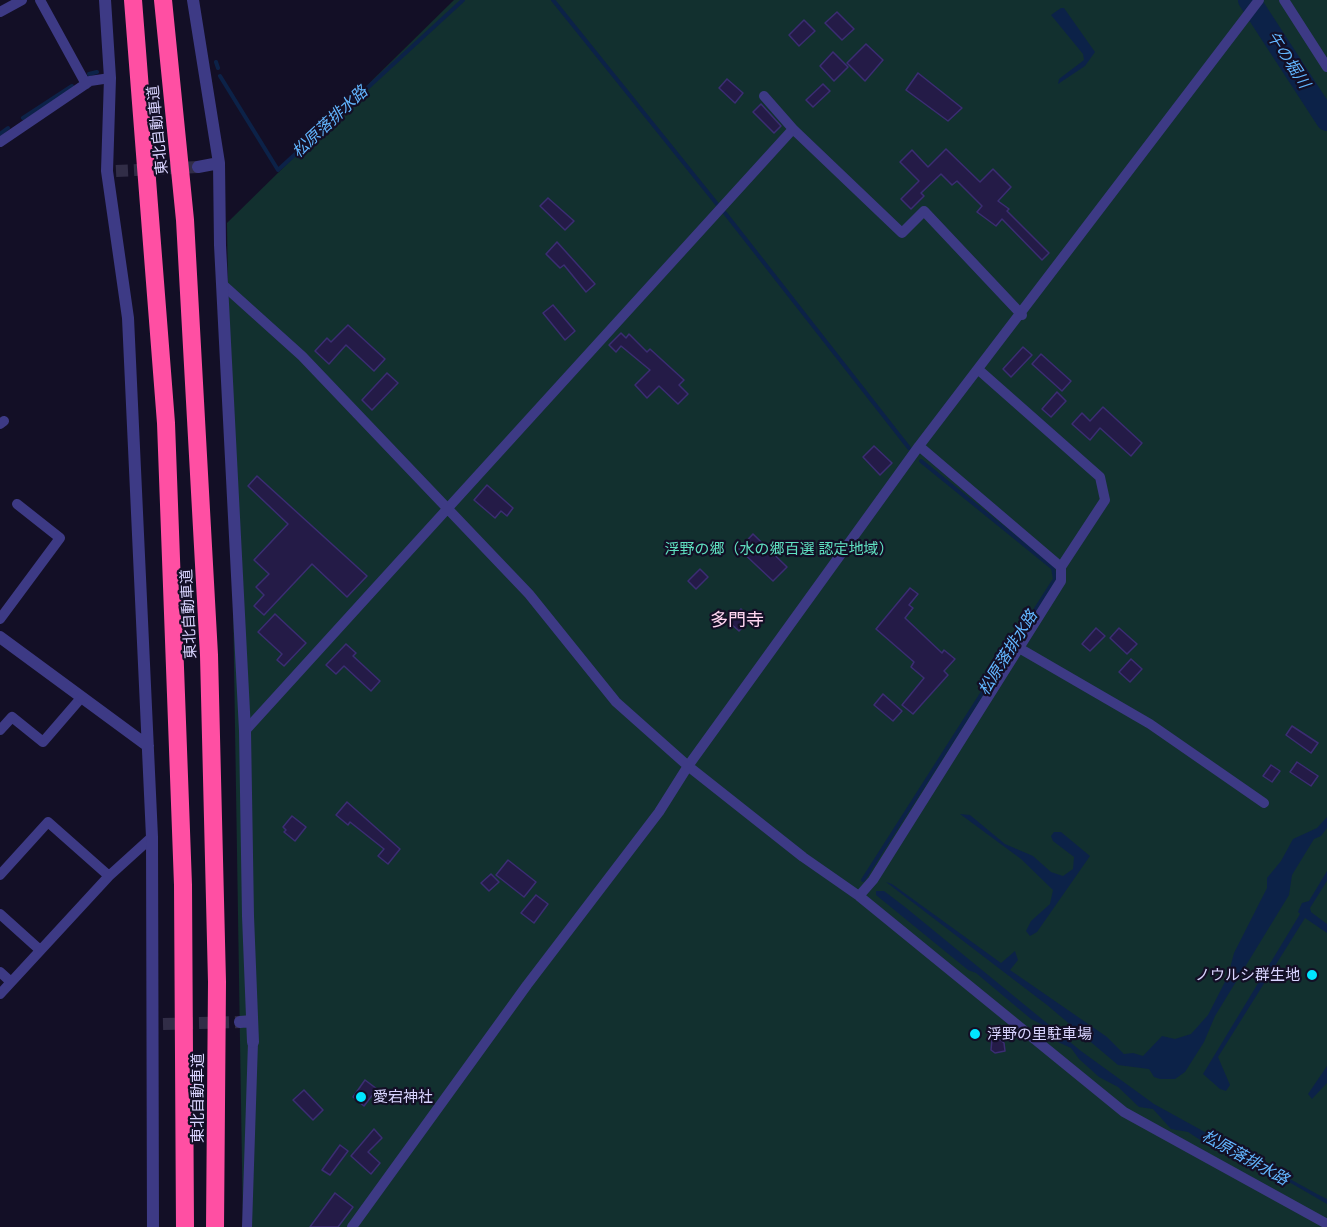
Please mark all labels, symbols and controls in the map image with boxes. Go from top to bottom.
water label: 午の堀川 [1263,28,1313,92]
water label: 松原落排水路 [288,82,372,162]
street label: 東北自動車道 [144,84,172,176]
park label: 浮野の郷（水の郷百選 認定地域） [664,540,894,558]
street label: 東北自動車道 [178,569,200,659]
water label: 松原落排水路 [974,607,1042,699]
district label: 多門寺 [710,610,764,632]
place label: ノウルシ群生地 [1195,966,1300,984]
marker: ノウルシ群生地 [1305,968,1319,982]
place label: 浮野の里駐車場 [987,1025,1092,1043]
marker: 浮野の里駐車場 [968,1027,982,1041]
street label: 東北自動車道 [189,1053,207,1143]
place label: 愛宕神社 [373,1088,433,1106]
marker: 愛宕神社 [354,1090,368,1104]
water label: 松原落排水路 [1198,1126,1292,1190]

